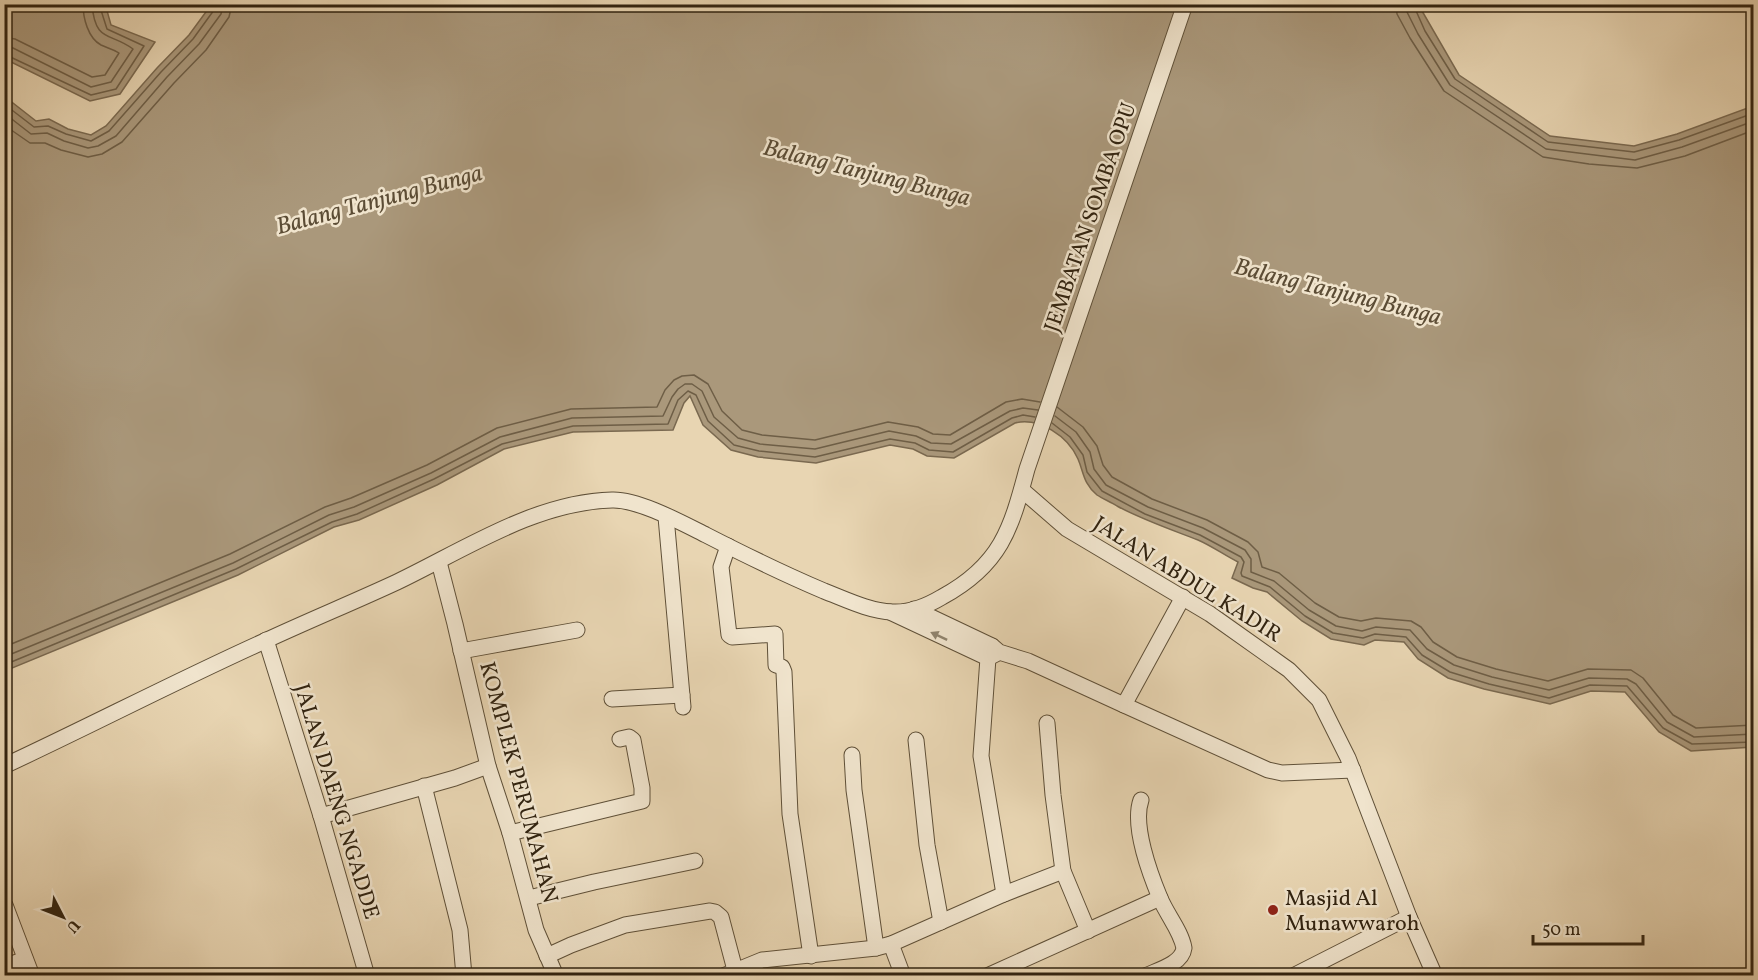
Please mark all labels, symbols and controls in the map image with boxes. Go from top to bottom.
street label: JEMBATAN SOMBA OPU [1038,99,1145,337]
water label: Balang Tanjung Bunga [759,132,974,216]
water label: Balang Tanjung Bunga [273,157,487,245]
water label: Balang Tanjung Bunga [1230,251,1445,335]
street label: JALAN ABDUL KADIR [1086,509,1287,651]
one-way arrow [930,631,947,640]
street label: KOMPLEK PERUMAHAN [470,659,565,907]
street label: JALAN DAENG NGADDE [285,680,386,923]
place label: Masjid Al Munawwaroh [1285,884,1420,940]
north arrow [33,887,93,947]
marker: Masjid Al Munawwaroh [1266,903,1280,917]
scale bar [1533,908,1642,946]
text: U [61,914,85,937]
text: 50 m [1542,918,1581,943]

